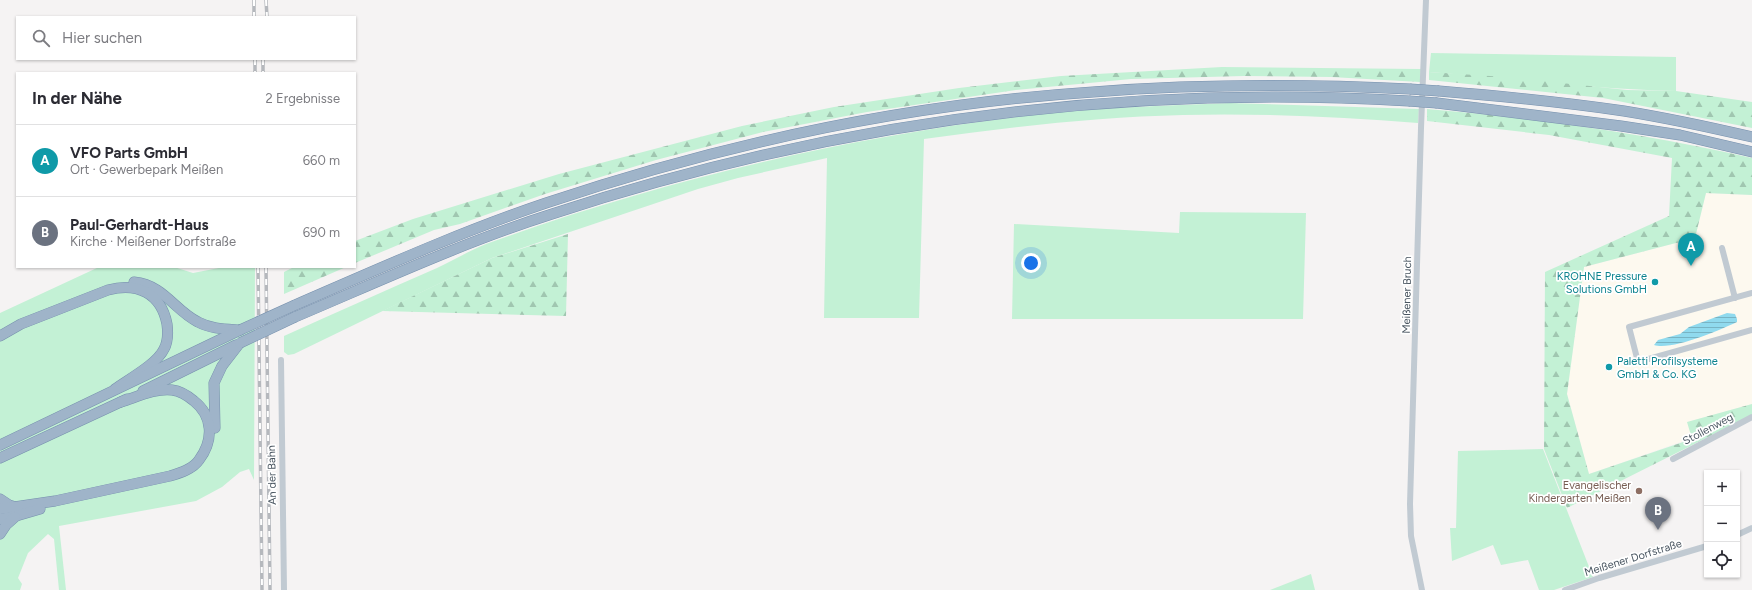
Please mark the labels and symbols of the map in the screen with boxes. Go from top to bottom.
pin: A [1678,233,1704,266]
your location [1021,253,1041,273]
street label: Meißener Bruch [1400,256,1414,334]
place label: KROHNE Pressure Solutions GmbH [1557,270,1647,296]
marker: KROHNE Pressure Solutions GmbH [1650,277,1660,287]
place label: Paletti Profilsysteme GmbH & Co. KG [1617,355,1718,381]
marker: Paletti Profilsysteme GmbH & Co. KG [1604,362,1614,372]
street label: Stollenweg [1681,410,1735,448]
street label: An der Bahn [265,445,279,505]
place label: Evangelischer Kindergarten Meißen [1528,479,1631,505]
marker: Evangelischer Kindergarten Meißen [1634,486,1644,496]
pin: B [1645,497,1671,530]
street label: Meißener Dorfstraße [1583,537,1683,579]

